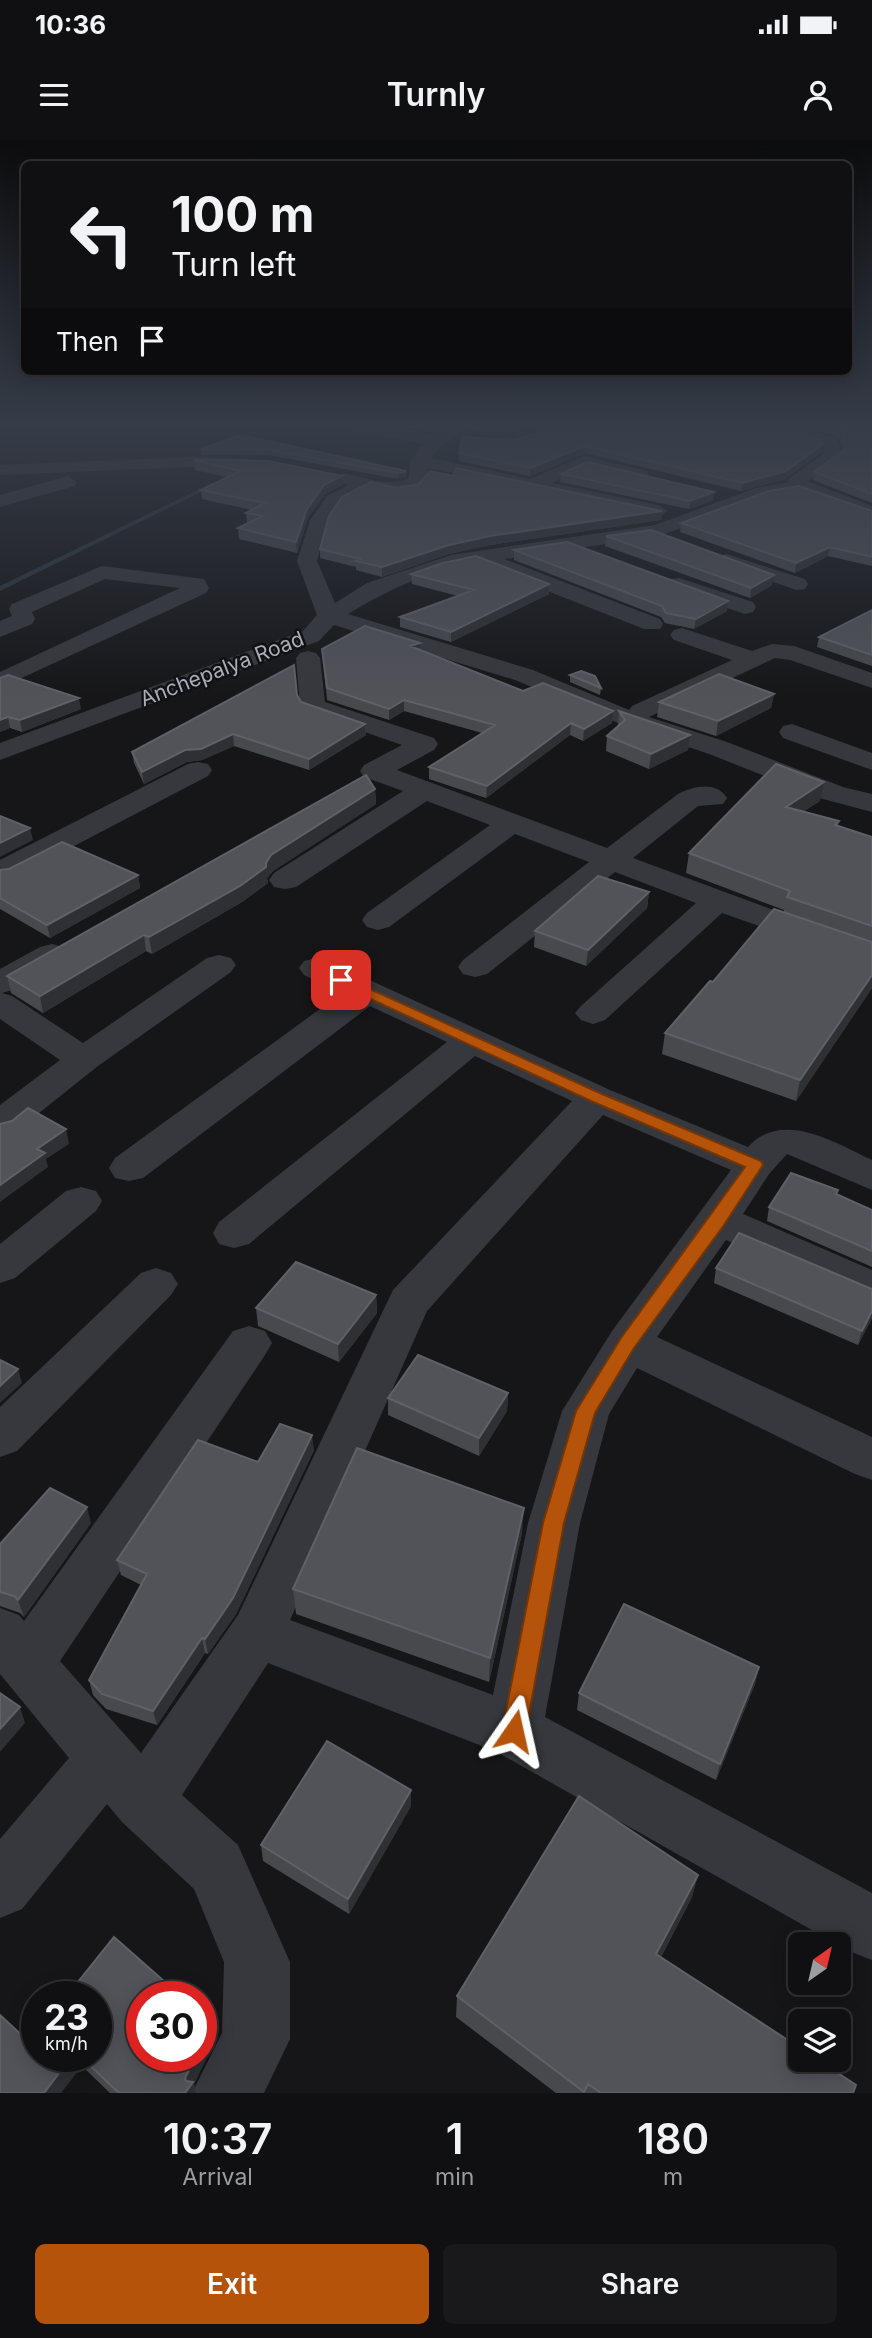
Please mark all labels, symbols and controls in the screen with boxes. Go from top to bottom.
text: 10:36 [35,9,106,40]
text: Turnly [387,75,485,114]
icon: menu [35,76,73,114]
icon: person [799,76,837,114]
text: 100 m [171,185,315,244]
icon: left [56,189,147,280]
text: Turn left [171,245,296,284]
icon: arrive [133,322,171,360]
text: Then [56,326,119,357]
street label: Anchepalya Road [136,626,307,711]
pin [311,950,371,1010]
icon: arrive [322,961,360,999]
position arrow [477,1694,551,1768]
north arrow [788,1932,850,1995]
map controls [788,1932,851,2072]
speed limit sign: 30 [126,1981,217,2072]
text: 23 [44,1996,89,2038]
button: layers [788,2009,851,2072]
text: km/h [45,2033,88,2054]
text: 10:37 [163,2113,272,2164]
text: 1 [446,2113,464,2164]
text: 180 [637,2113,709,2164]
text: Arrival [182,2163,253,2191]
text: min [435,2163,474,2191]
text: m [663,2163,683,2191]
button: Exit [35,2244,429,2324]
button: Share [443,2244,837,2324]

